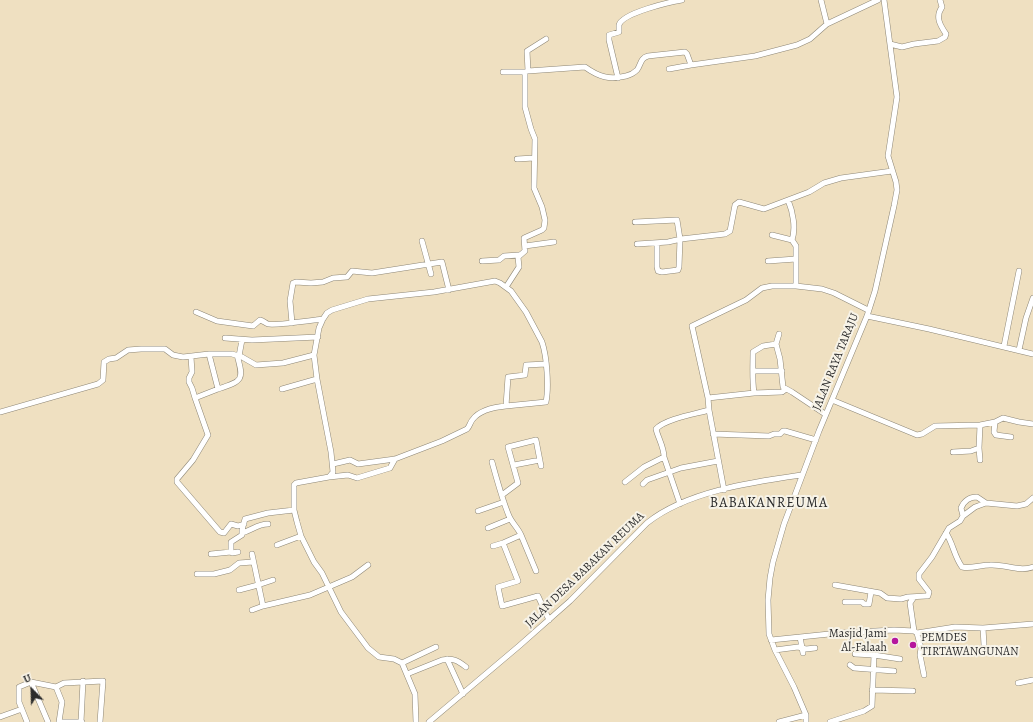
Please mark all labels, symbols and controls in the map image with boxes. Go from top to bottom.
street label: JALAN RAYA TARAJU [810,311,862,413]
district label: BABAKANREUMA [710,496,828,512]
street label: JALAN DESA BABAKAN REUMA [522,509,648,631]
place label: Masjid Jami Al-Falaah [829,627,887,655]
place label: PEMDES TIRTAWANGUNAN [921,631,1019,659]
marker: Masjid Jami Al-Falaah [890,636,900,646]
marker: PEMDES TIRTAWANGUNAN [908,640,918,650]
north arrow [12,670,52,710]
text: U [21,670,33,687]

